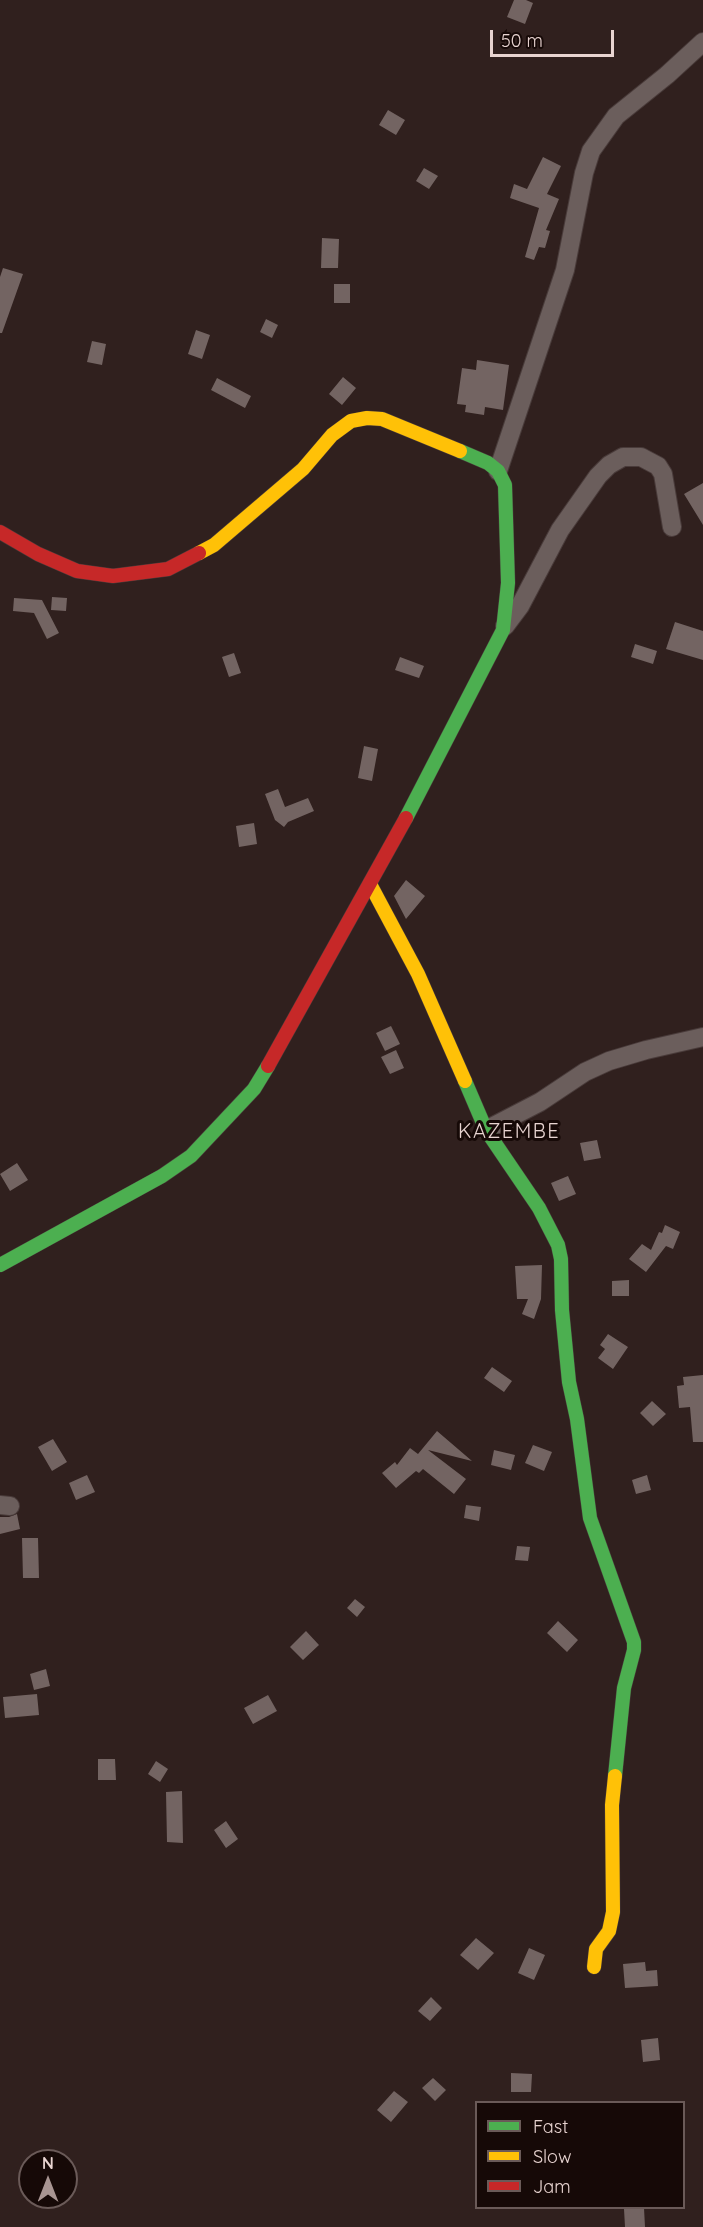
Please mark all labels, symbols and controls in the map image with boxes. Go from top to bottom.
scale bar [493,18,618,56]
text: 50 m [501,29,543,52]
district label: KAZEMBE [458,1120,560,1144]
legend [475,2101,685,2209]
text: Fast [533,2115,568,2138]
text: Slow [533,2145,571,2168]
north arrow [18,2149,78,2209]
text: N [42,2153,54,2173]
text: Jam [533,2175,571,2198]

